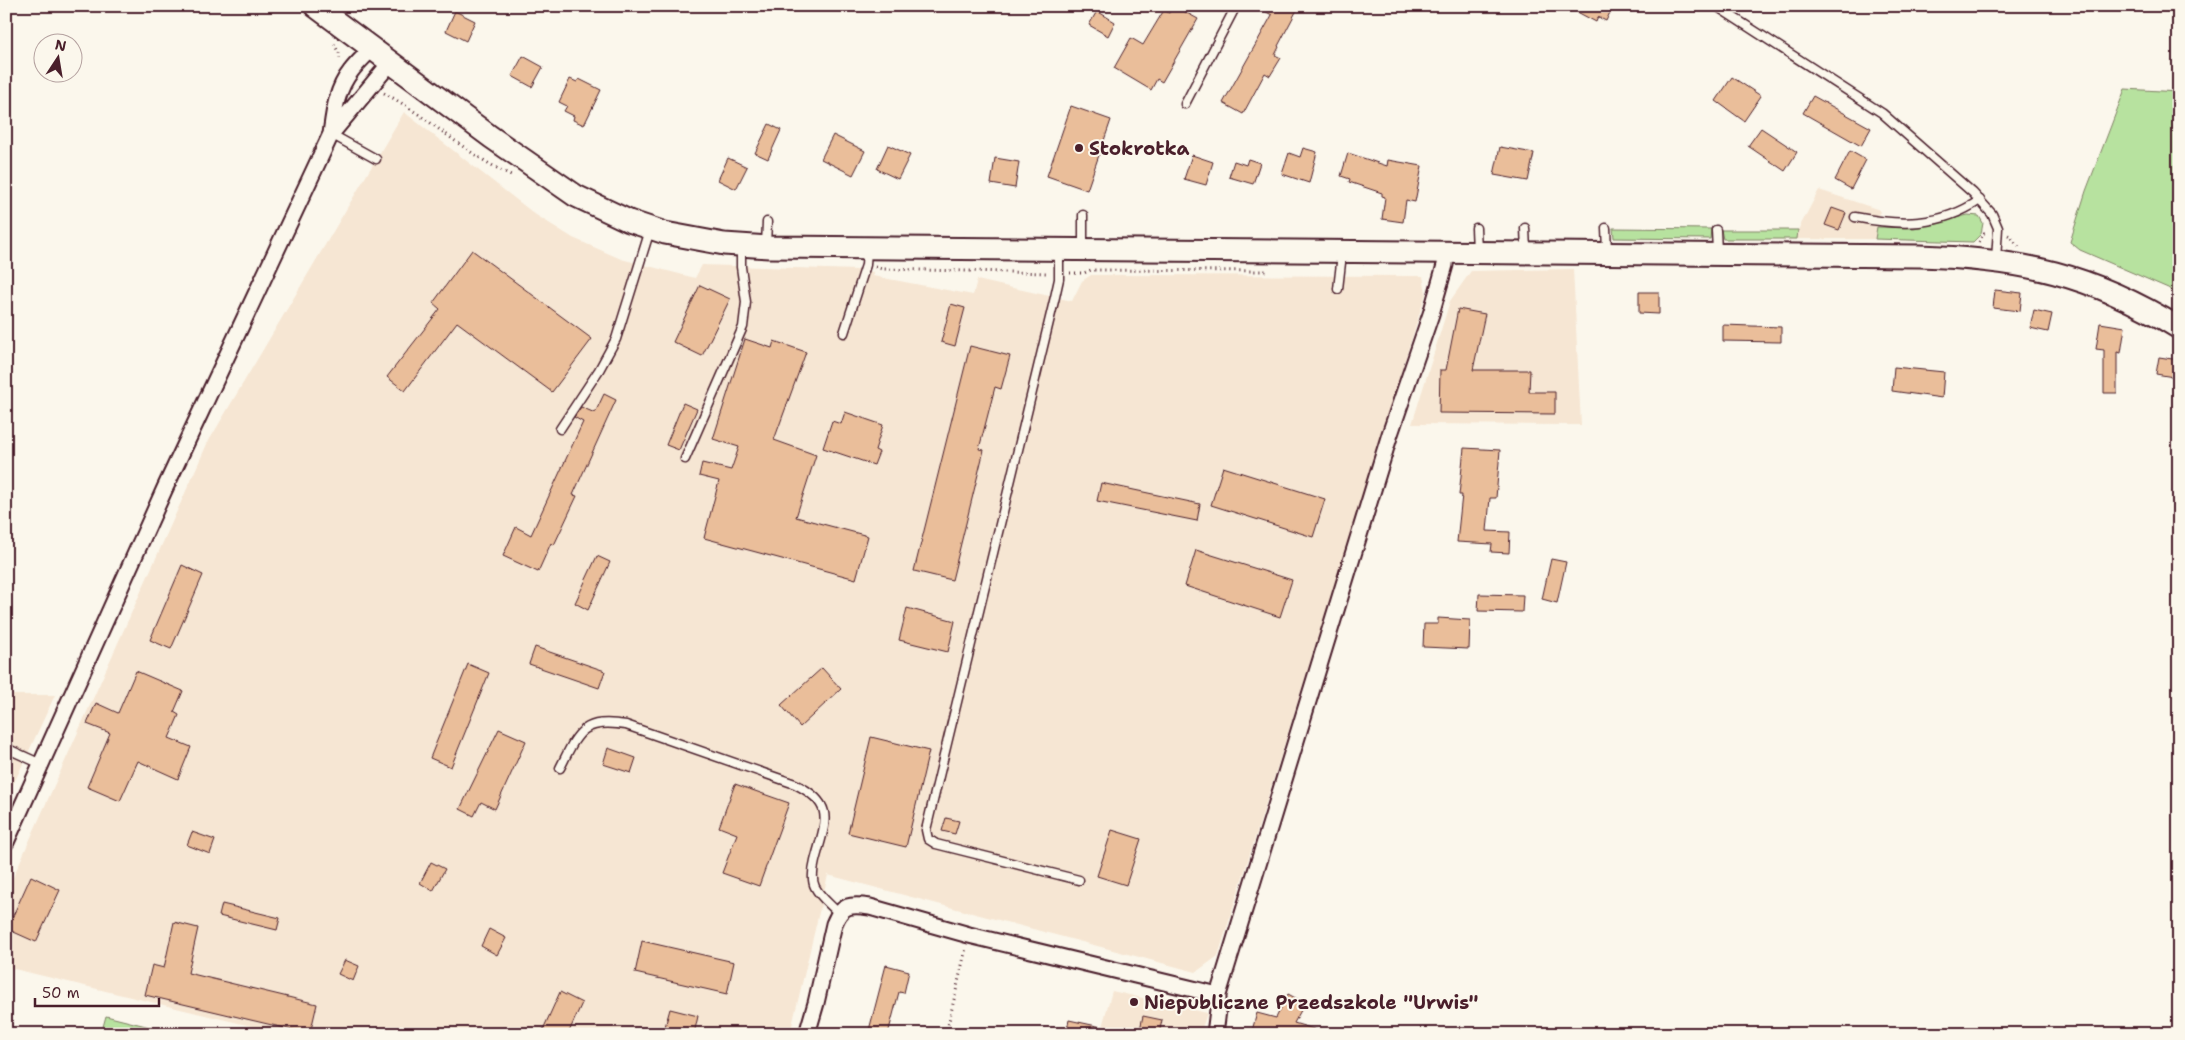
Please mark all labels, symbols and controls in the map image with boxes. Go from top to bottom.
north arrow [32,32,82,82]
text: N [53,35,68,55]
place label: Stokrotka [1089,136,1190,161]
marker: Stokrotka [1073,142,1085,154]
scale bar [35,975,159,1007]
text: 50 m [42,983,80,1003]
place label: Niepubliczne Przedszkole "Urwis" [1144,990,1478,1015]
marker: Niepubliczne Przedszkole "Urwis" [1128,996,1140,1008]

